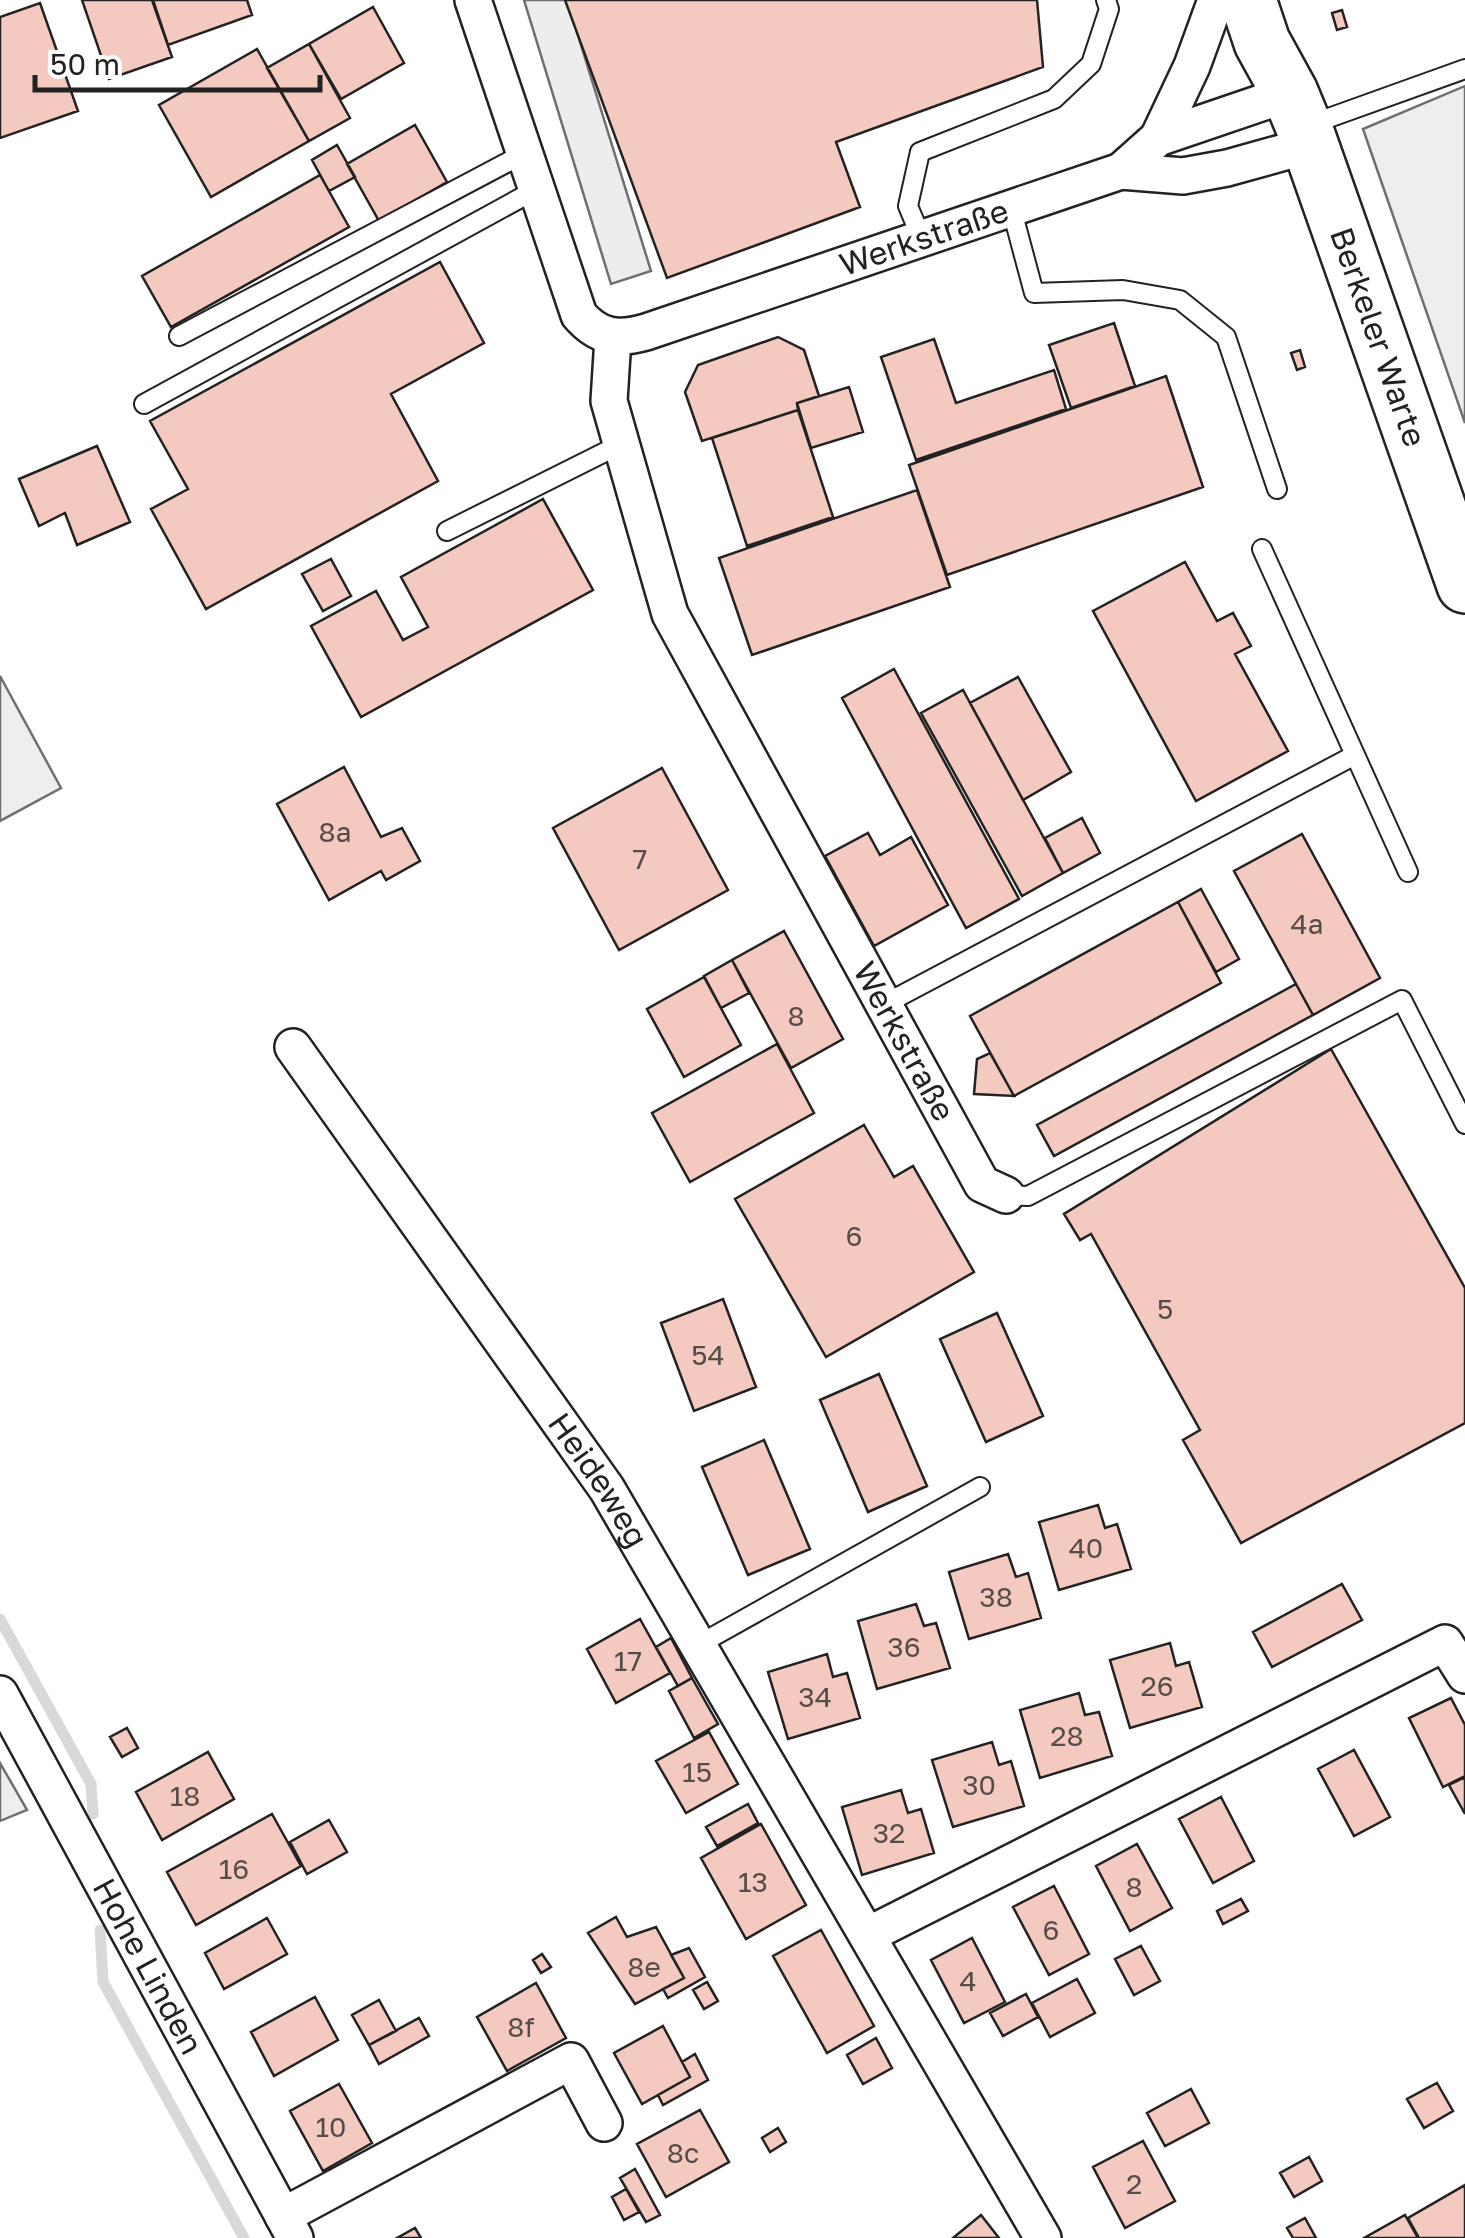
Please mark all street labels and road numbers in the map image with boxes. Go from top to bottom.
street label: Werkstraße [834,191,1013,283]
street label: Berkeler Warte [1323,222,1435,451]
street label: Werkstraße [846,955,964,1127]
street label: Heideweg [541,1405,657,1554]
street label: Hohe Linden [86,1872,212,2060]

